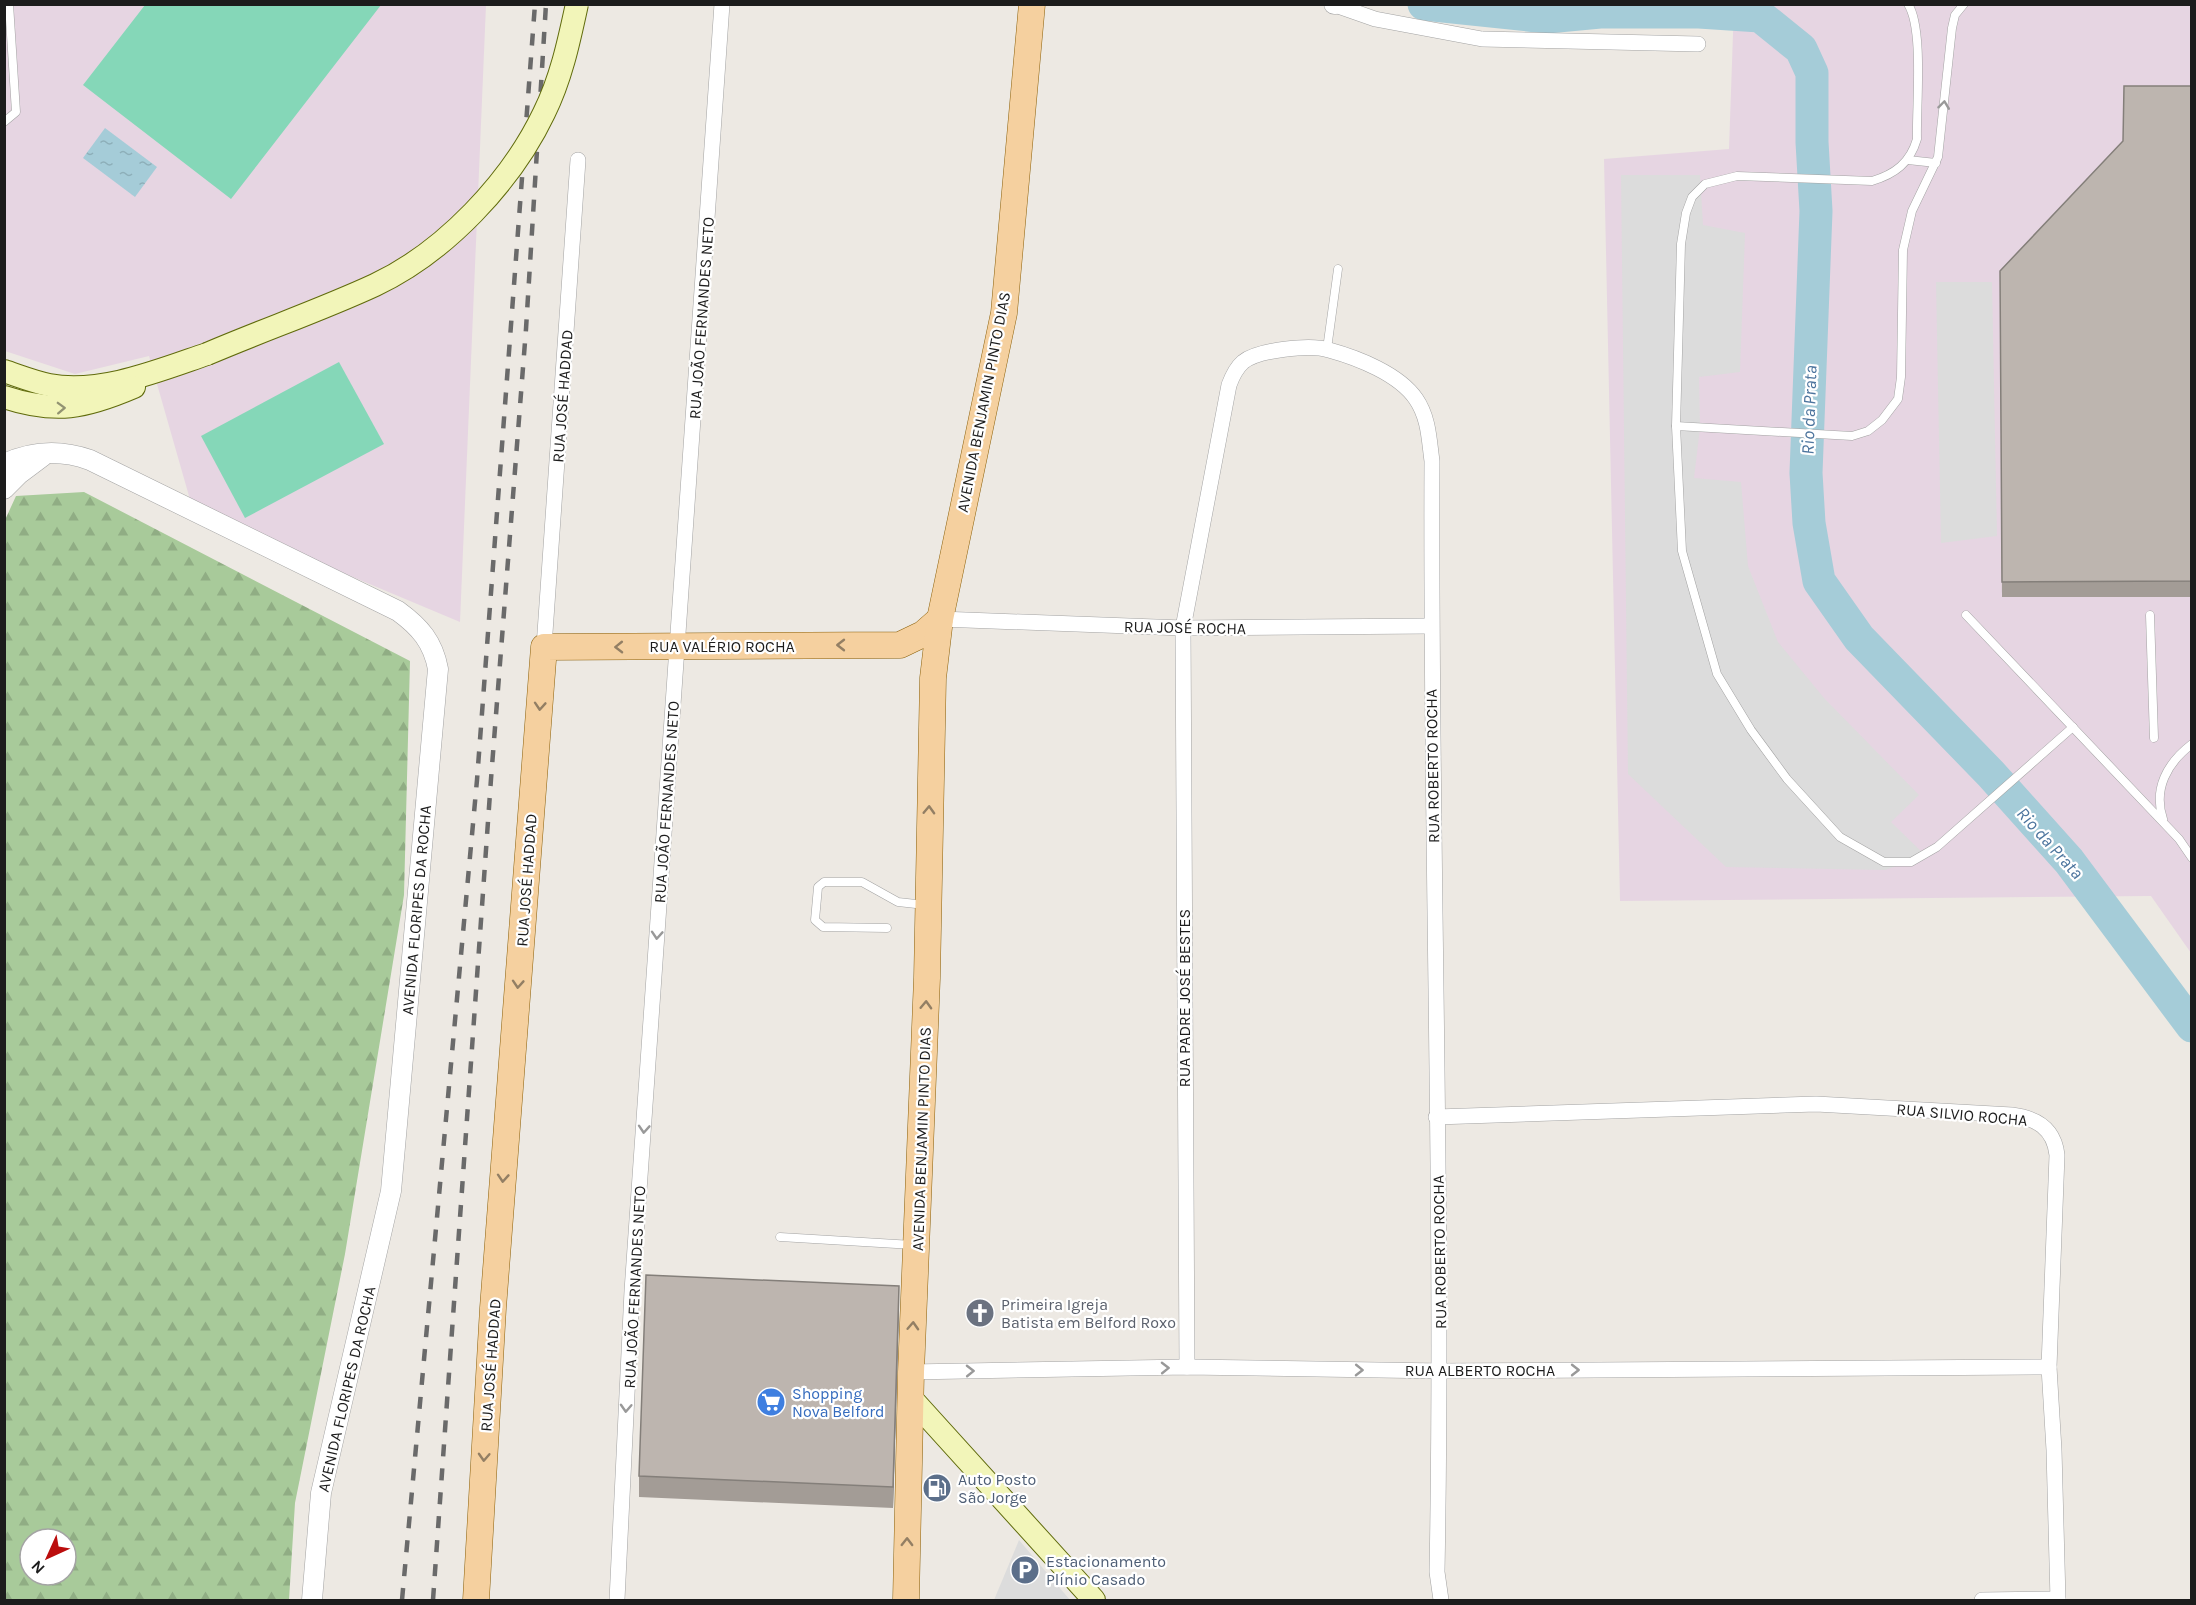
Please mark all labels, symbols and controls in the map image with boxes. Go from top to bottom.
one-way arrow [1938,100,1950,110]
street label: RUA JOÃO FERNANDES NETO [685,216,718,420]
street label: AVENIDA BENJAMIN PINTO DIAS [953,290,1014,514]
street label: RUA JOSÉ HADDAD [548,329,577,463]
water label: Rio da Prata [1796,365,1822,455]
one-way arrow [57,401,66,414]
street label: RUA JOSÉ ROCHA [1124,617,1246,638]
street label: RUA VALÉRIO ROCHA [649,637,795,656]
one-way arrow [837,639,846,651]
one-way arrow [614,641,623,653]
street label: RUA ROBERTO ROCHA [1422,689,1443,843]
street label: RUA JOÃO FERNANDES NETO [650,700,683,904]
one-way arrow [534,701,547,710]
water label: Rio da Prata [2012,802,2088,884]
street label: AVENIDA FLORIPES DA ROCHA [398,804,435,1016]
one-way arrow [923,806,935,815]
street label: RUA JOSÉ HADDAD [512,813,541,947]
street label: RUA PADRE JOSÉ BESTES [1175,909,1194,1087]
one-way arrow [651,930,664,939]
one-way arrow [512,979,525,988]
one-way arrow [919,1001,932,1010]
street label: AVENIDA BENJAMIN PINTO DIAS [908,1027,935,1251]
street label: RUA SILVIO ROCHA [1896,1099,2028,1130]
one-way arrow [637,1125,650,1134]
one-way arrow [497,1174,510,1183]
street label: RUA ROBERTO ROCHA [1429,1175,1450,1329]
street label: RUA JOÃO FERNANDES NETO [620,1185,649,1389]
street label: AVENIDA FLORIPES DA ROCHA [314,1284,379,1494]
place label: Primeira Igreja Batista em Belford Roxo [1001,1295,1176,1332]
church icon: Primeira Igreja Batista em Belford Roxo [964,1297,996,1329]
street label: RUA JOSÉ HADDAD [476,1298,505,1432]
one-way arrow [907,1322,920,1331]
one-way arrow [1160,1361,1169,1374]
street label: RUA ALBERTO ROCHA [1405,1361,1555,1380]
one-way arrow [1355,1363,1364,1376]
one-way arrow [1571,1364,1580,1376]
one-way arrow [965,1365,974,1378]
place label: Shopping Nova Belford [792,1384,884,1421]
supermarket icon: Shopping Nova Belford [755,1386,787,1418]
one-way arrow [620,1403,633,1412]
one-way arrow [478,1452,491,1461]
place label: Auto Posto São Jorge [958,1470,1036,1507]
fuel station icon: Auto Posto São Jorge [921,1472,953,1504]
north arrow [18,1527,78,1587]
one-way arrow [900,1538,913,1547]
place label: Estacionamento Plínio Casado [1046,1552,1166,1589]
parking icon: Estacionamento Plínio Casado [1009,1554,1041,1586]
text: N [27,1556,49,1578]

